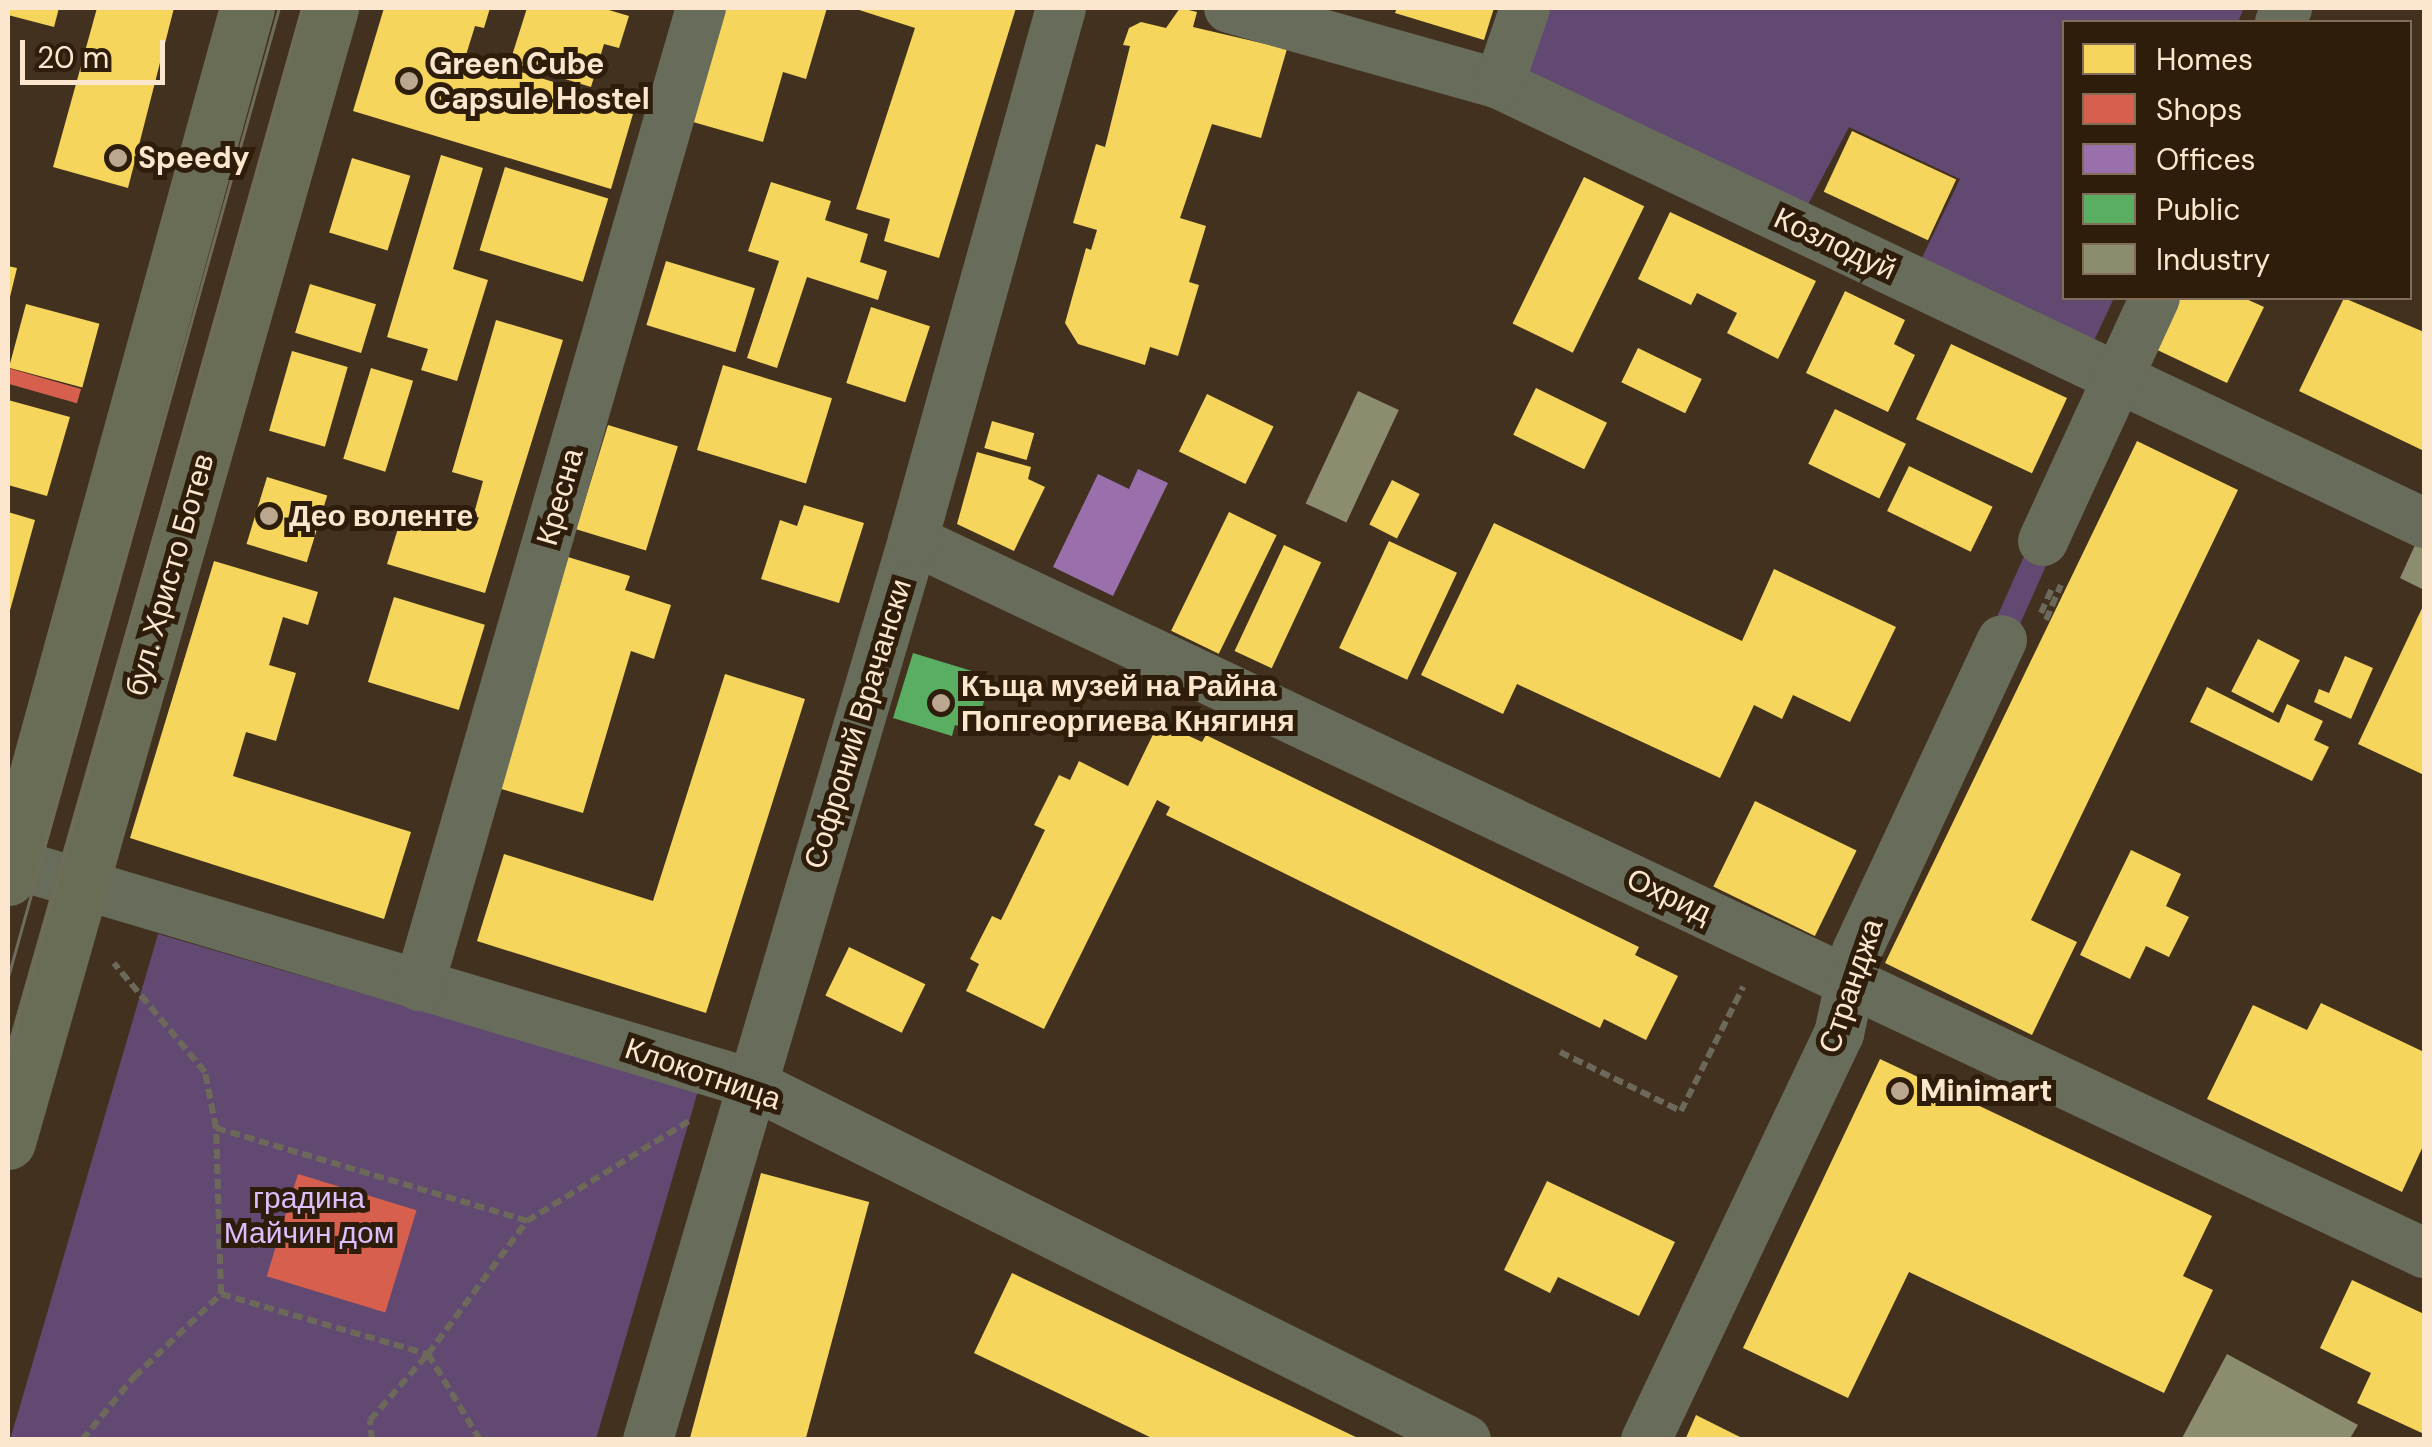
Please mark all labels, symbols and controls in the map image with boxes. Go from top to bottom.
scale bar [25,20,170,82]
legend [2062,20,2412,300]
text: 20 m [37,38,109,77]
text: Homes [2156,40,2253,79]
place label: Green Cube Capsule Hostel [429,46,650,116]
marker: Green Cube Capsule Hostel [398,70,420,92]
text: Shops [2156,90,2242,129]
place label: Speedy [138,140,250,176]
text: Offices [2156,140,2256,179]
marker: Speedy [107,147,129,169]
text: Public [2156,190,2240,229]
street label: Козлодуй [1768,200,1902,288]
text: Industry [2156,240,2270,279]
street label: Кресна [529,444,591,550]
street label: бул. Христо Ботев [118,450,222,700]
place label: Део воленте [289,498,473,534]
marker: Део воленте [258,505,280,527]
street label: Софроний Врачански [797,575,919,873]
place label: Къща музей на Райна Попгеоргиева Княгиня [961,668,1295,738]
marker: Къща музей на Райна Попгеоргиева Княгиня [930,692,952,714]
street label: Охрид [1621,861,1717,931]
street label: Странджа [1811,914,1891,1058]
street label: Клокотница [620,1031,786,1117]
place label: Minimart [1920,1073,2053,1109]
marker: Minimart [1889,1080,1911,1102]
park label: градина Майчин дом [224,1180,394,1250]

